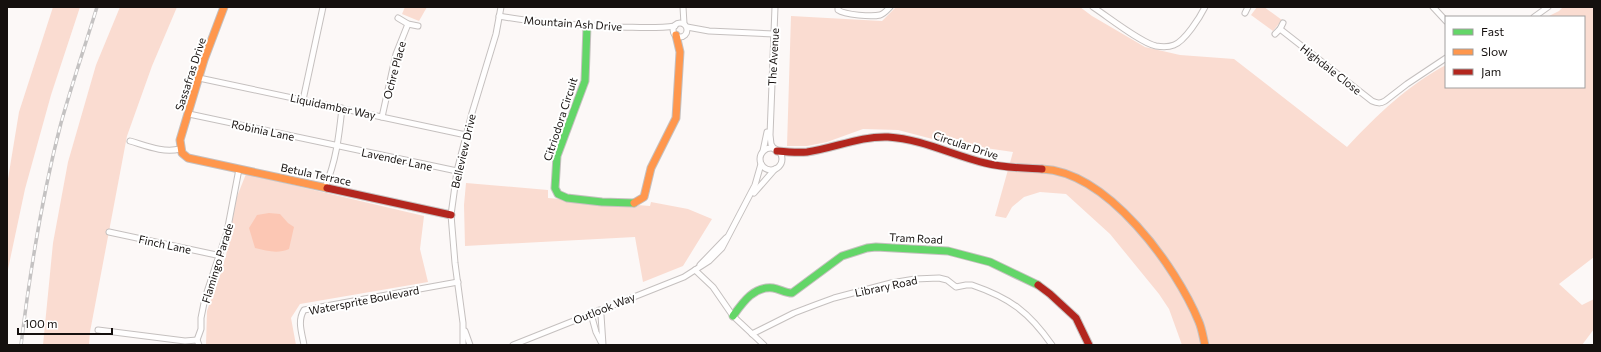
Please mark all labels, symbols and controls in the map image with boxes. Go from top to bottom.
street label: Mountain Ash Drive [523,13,623,33]
legend [1445,16,1585,88]
text: Fast [1481,24,1504,38]
street label: The Avenue [765,28,781,86]
street label: Sassafras Drive [172,36,208,112]
street label: Ochre Place [380,39,408,100]
street label: Highdale Close [1298,41,1364,97]
text: Slow [1481,44,1508,58]
text: Jam [1481,64,1501,79]
street label: Citriodora Circuit [540,75,580,162]
street label: Liquidamber Way [289,91,377,121]
street label: Belleview Drive [448,112,478,189]
street label: Robinia Lane [230,117,296,143]
street label: Circular Drive [932,128,1000,162]
street label: Lavender Lane [360,145,434,173]
street label: Betula Terrace [280,160,353,188]
street label: Flamingo Parade [199,221,235,305]
street label: Tram Road [889,230,943,246]
street label: Finch Lane [138,232,193,256]
street label: Library Road [854,273,918,299]
street label: Watersprite Boulevard [308,283,420,317]
street label: Outlook Way [571,290,637,326]
scale bar [18,310,112,336]
text: 100 m [24,316,58,330]

